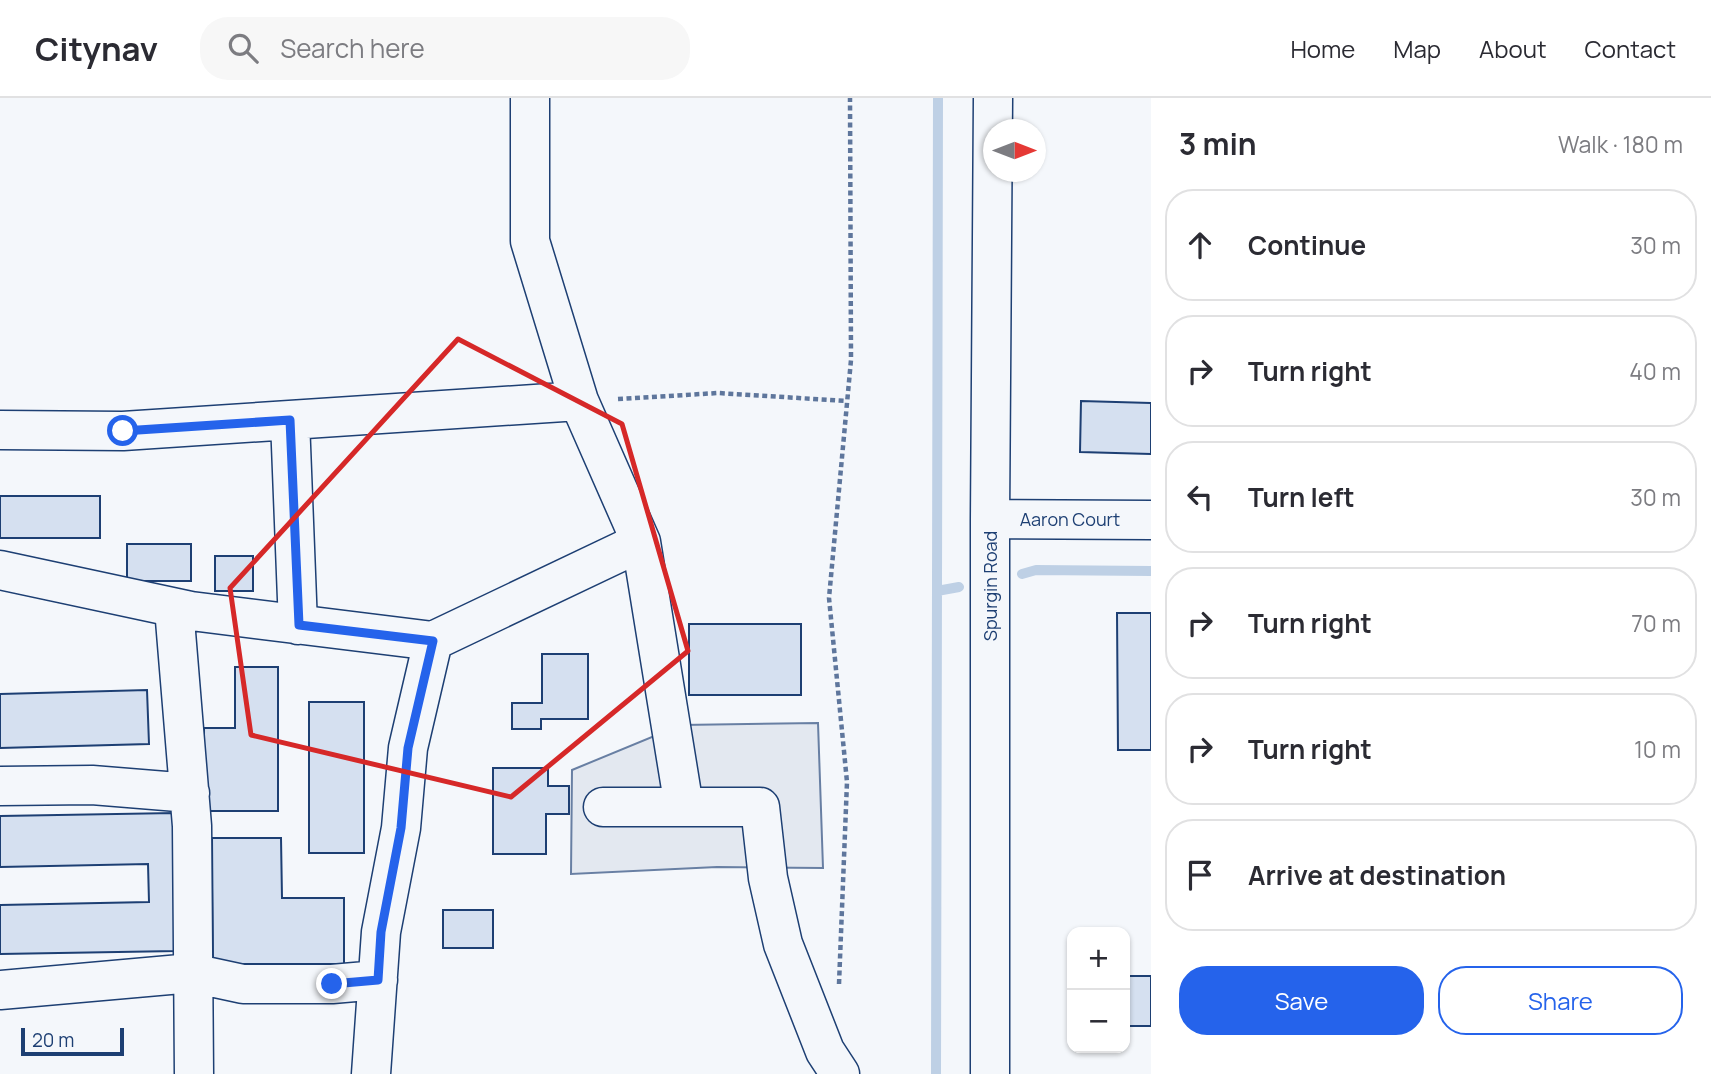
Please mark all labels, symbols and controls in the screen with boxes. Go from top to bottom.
search box [200,17,690,80]
text: Citynav [35,26,158,71]
icon: search [224,29,262,67]
text: Search here [280,30,425,66]
text: Home [1290,32,1355,65]
text: Map [1393,32,1441,65]
text: About [1479,32,1547,65]
text: Contact [1585,32,1676,65]
north arrow [983,119,1046,182]
text: 3 min [1179,123,1257,164]
text: Walk · 180 m [1558,128,1683,160]
icon: ahead [1181,226,1219,264]
text: Continue [1248,227,1366,263]
text: 30 m [1630,229,1681,261]
icon: right [1181,352,1219,390]
text: Turn right [1248,353,1372,389]
text: 40 m [1629,355,1681,387]
route start [107,415,138,446]
icon: left [1181,478,1219,516]
text: Turn left [1248,479,1355,515]
text: 30 m [1630,481,1681,513]
street label: Aaron Court [1020,507,1120,531]
street label: Spurgin Road [978,531,1002,641]
icon: right [1181,604,1219,642]
text: Turn right [1248,605,1372,641]
text: 70 m [1631,607,1681,639]
icon: right [1181,730,1219,768]
text: Turn right [1248,731,1372,767]
text: 10 m [1634,733,1681,765]
icon: arrive [1181,856,1219,894]
text: Arrive at destination [1248,857,1506,893]
map controls [1067,927,1130,1053]
button: + [1067,927,1130,990]
button: Save [1179,966,1424,1035]
button: Share [1438,966,1683,1035]
route end [316,968,347,999]
button: − [1067,990,1130,1053]
scale bar [21,1025,124,1057]
text: 20 m [32,1027,74,1053]

